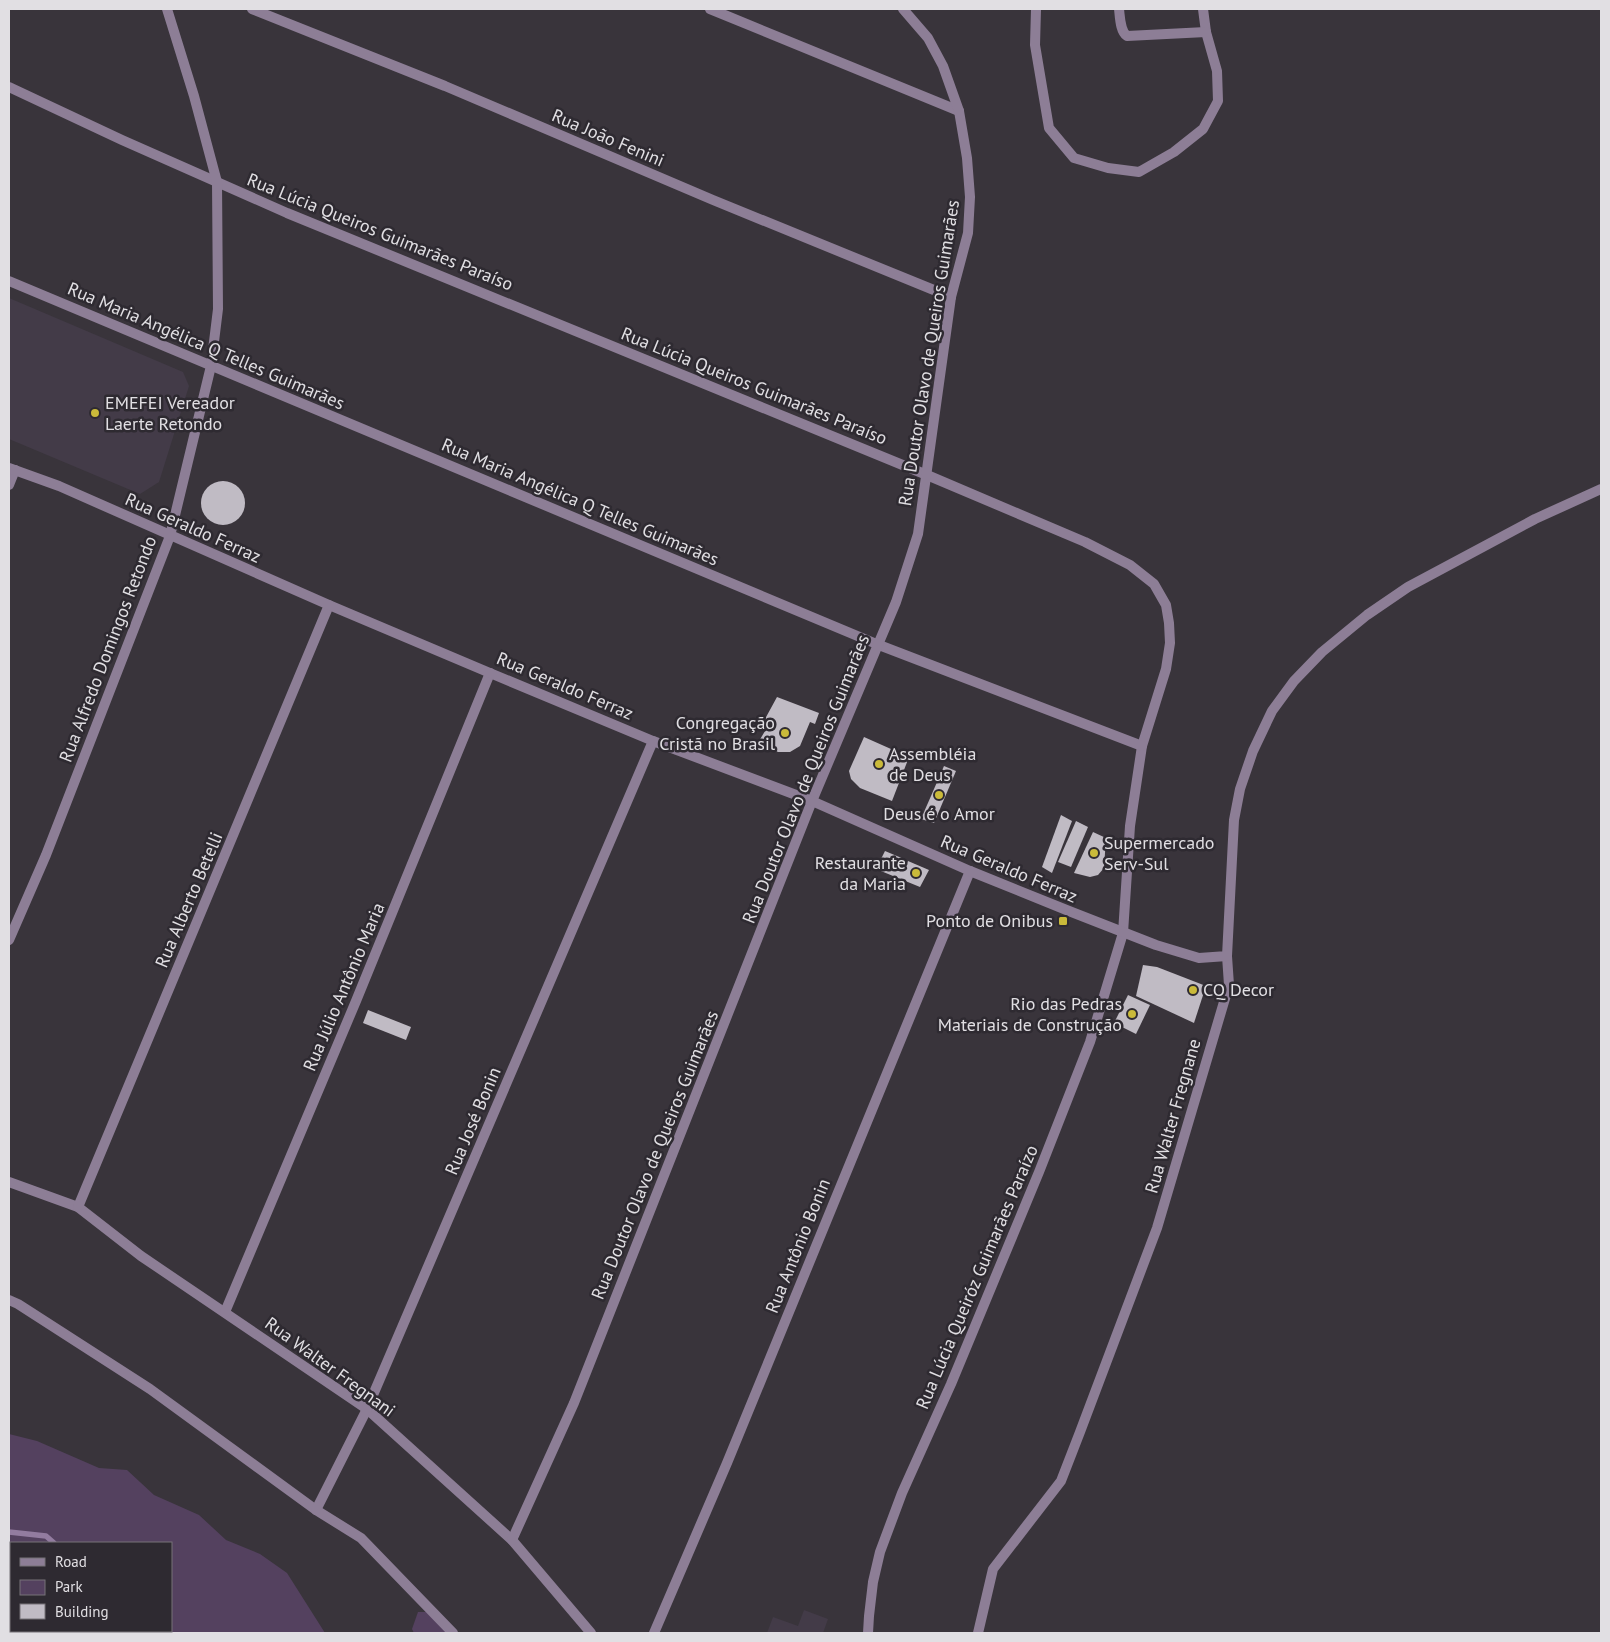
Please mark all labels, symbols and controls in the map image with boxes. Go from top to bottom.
street label: Rua João Fenini [548,104,668,172]
street label: Rua Lúcia Queiros Guimarães Paraíso [244,168,517,296]
street label: Rua Doutor Olavo de Queiros Guimarães [893,198,964,508]
street label: Rua Maria Angélica Q Telles Guimarães [64,277,348,414]
street label: Rua Lúcia Queiros Guimarães Paraíso [618,322,891,450]
place label: EMEFEI Vereador Laerte Retondo [105,391,235,435]
marker: EMEFEI Vereador Laerte Retondo [89,407,101,419]
street label: Rua Maria Angélica Q Telles Guimarães [438,433,722,570]
street label: Rua Geraldo Ferraz [122,487,265,568]
street label: Rua Alfredo Domingos Retondo [54,532,161,765]
street label: Rua Doutor Olavo de Queiros Guimarães [737,631,874,927]
street label: Rua Geraldo Ferraz [493,646,637,725]
place label: Congregação Cristã no Brasil [659,711,776,755]
marker: Congregação Cristã no Brasil [779,727,791,739]
place label: Assembléia de Deus [889,742,976,786]
marker: Assembléia de Deus [873,758,885,770]
marker: Deus é o Amor [933,789,945,801]
place label: Deus é o Amor [883,802,995,825]
street label: Rua Alberto Betelli [150,829,227,971]
street label: Rua Geraldo Ferraz [937,829,1081,908]
place label: Supermercado Serv-Sul [1104,831,1215,875]
marker: Supermercado Serv-Sul [1088,847,1100,859]
place label: Restaurante da Maria [815,851,906,895]
marker: Restaurante da Maria [910,867,922,879]
street label: Rua Júlio Antônio Maria [298,899,389,1075]
place label: Ponto de Onibus [926,909,1053,932]
marker: Ponto de Onibus [1057,915,1069,927]
place label: CQ Decor [1203,978,1274,1001]
marker: CQ Decor [1187,984,1199,996]
place label: Rio das Pedras Materiais de Construção [938,992,1122,1036]
street label: Rua Doutor Olavo de Queiros Guimarães [586,1007,723,1303]
marker: Rio das Pedras Materiais de Construção [1126,1008,1138,1020]
street label: Rua Walter Fregnane [1139,1036,1206,1196]
street label: Rua José Bonin [439,1063,506,1178]
street label: Rua Lúcia Queiróz Guimarães Paraízo [910,1141,1043,1412]
street label: Rua Antônio Bonin [760,1175,835,1316]
street label: Rua Walter Fregnani [261,1312,400,1422]
legend [10,1542,172,1632]
text: Road [55,1552,87,1571]
text: Park [55,1577,83,1596]
text: Building [55,1602,109,1621]

